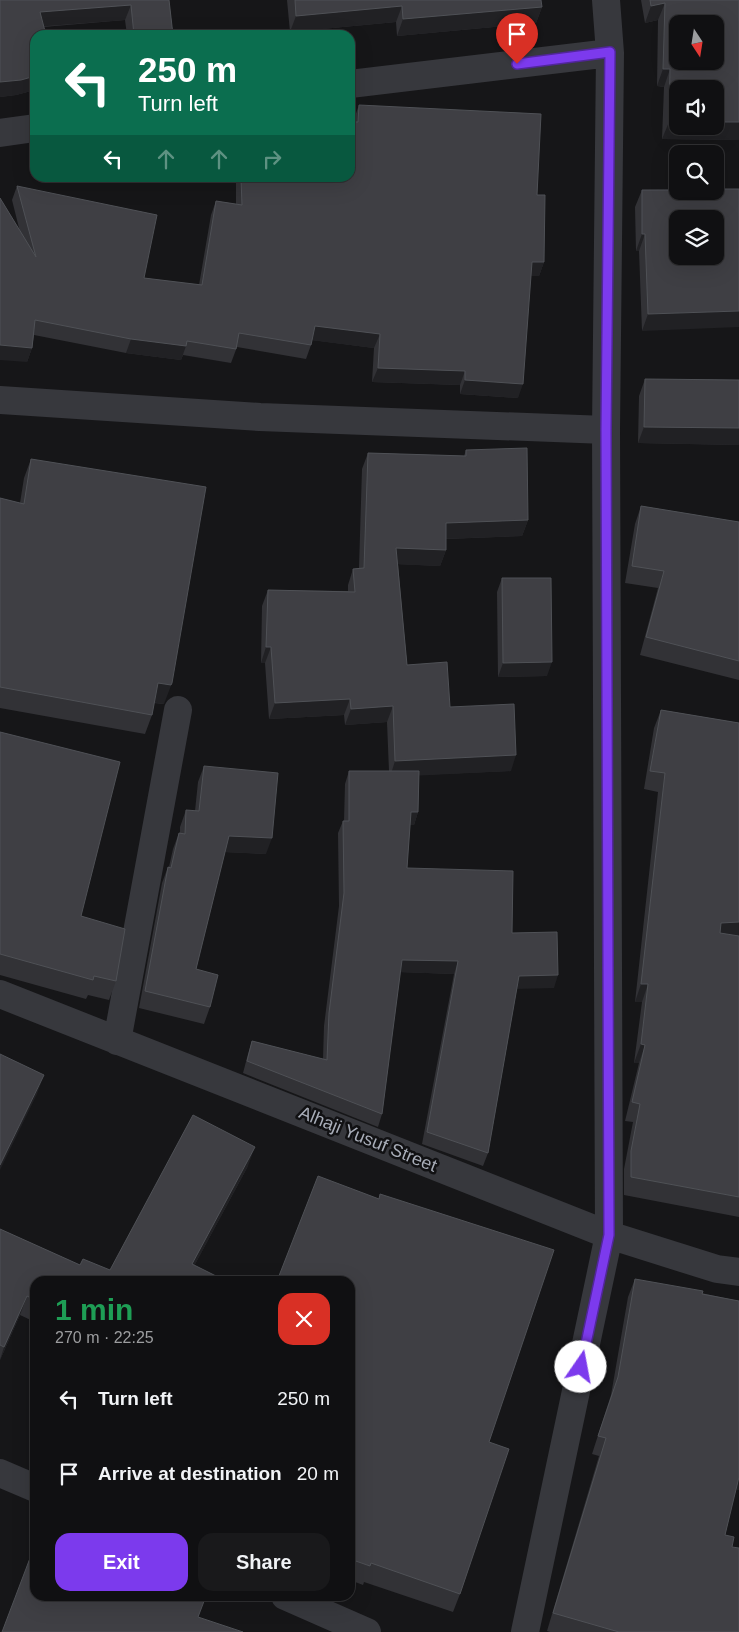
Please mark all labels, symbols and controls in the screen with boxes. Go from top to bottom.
pin [496,13,538,64]
north arrow [669,15,724,70]
map controls [669,15,724,265]
icon: arrive [503,20,531,48]
icon: left [55,50,120,115]
text: 250 m [138,50,237,89]
button: sound [669,80,724,135]
text: Turn left [138,91,218,116]
icon: left [99,145,127,173]
icon: ahead [152,145,180,173]
icon: ahead [205,145,233,173]
icon: right [258,145,286,173]
button: search [669,145,724,200]
button: layers [669,210,724,265]
street label: Alhaji Yusuf Street [296,1102,440,1176]
text: 1 min [55,1293,133,1326]
button: close [278,1293,330,1345]
text: 270 m · 22:25 [55,1329,154,1346]
position arrow [554,1340,606,1392]
icon: left [55,1385,83,1413]
text: Turn left [98,1388,173,1409]
text: 250 m [277,1388,330,1409]
icon: arrive [55,1460,83,1488]
text: Arrive at destination [98,1463,282,1484]
text: 20 m [297,1463,339,1484]
button: Exit [55,1533,188,1591]
button: Share [198,1533,330,1591]

